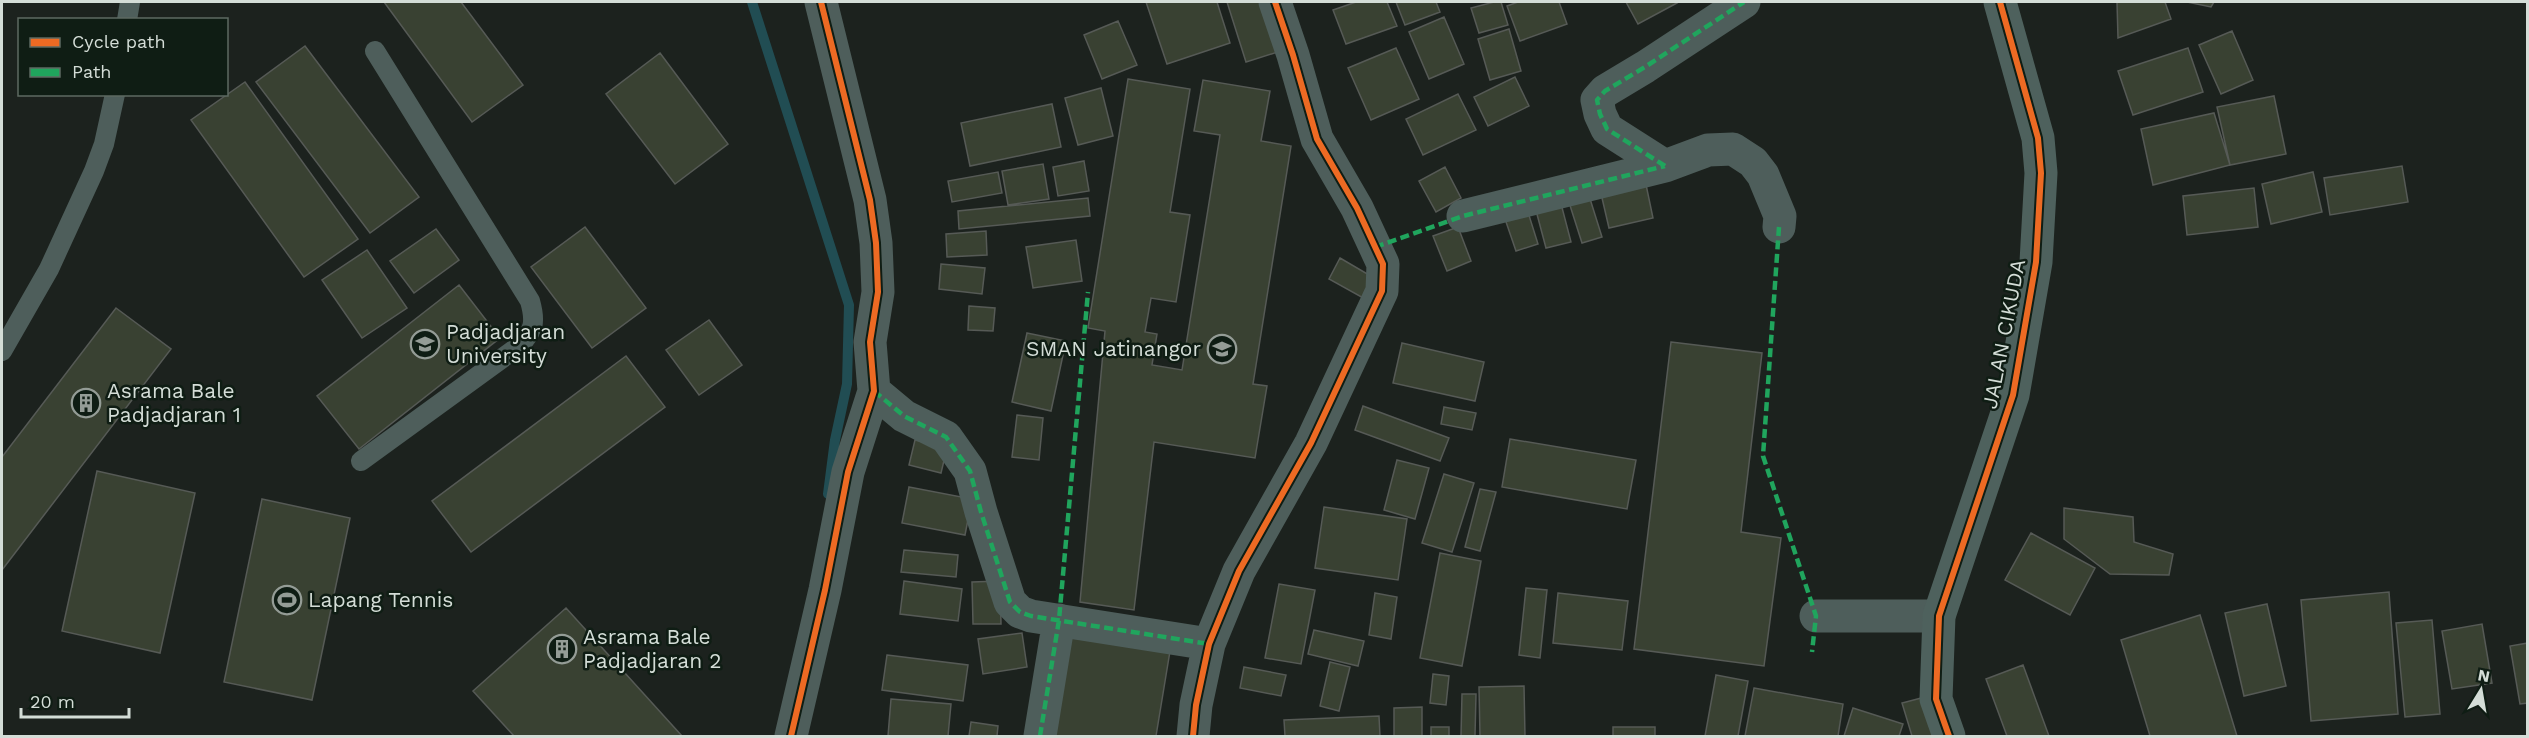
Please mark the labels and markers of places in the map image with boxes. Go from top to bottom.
place label: Padjadjaran University [446,319,565,368]
school or university icon: Padjadjaran University [409,328,441,360]
school or university icon: SMAN Jatinangor [1206,333,1238,365]
place label: SMAN Jatinangor [1026,336,1201,361]
place label: Asrama Bale Padjadjaran 1 [107,378,241,427]
building icon: Asrama Bale Padjadjaran 1 [70,387,102,419]
sports icon: Lapang Tennis [271,584,303,616]
place label: Lapang Tennis [308,587,453,612]
place label: Asrama Bale Padjadjaran 2 [583,624,722,673]
building icon: Asrama Bale Padjadjaran 2 [546,633,578,665]

